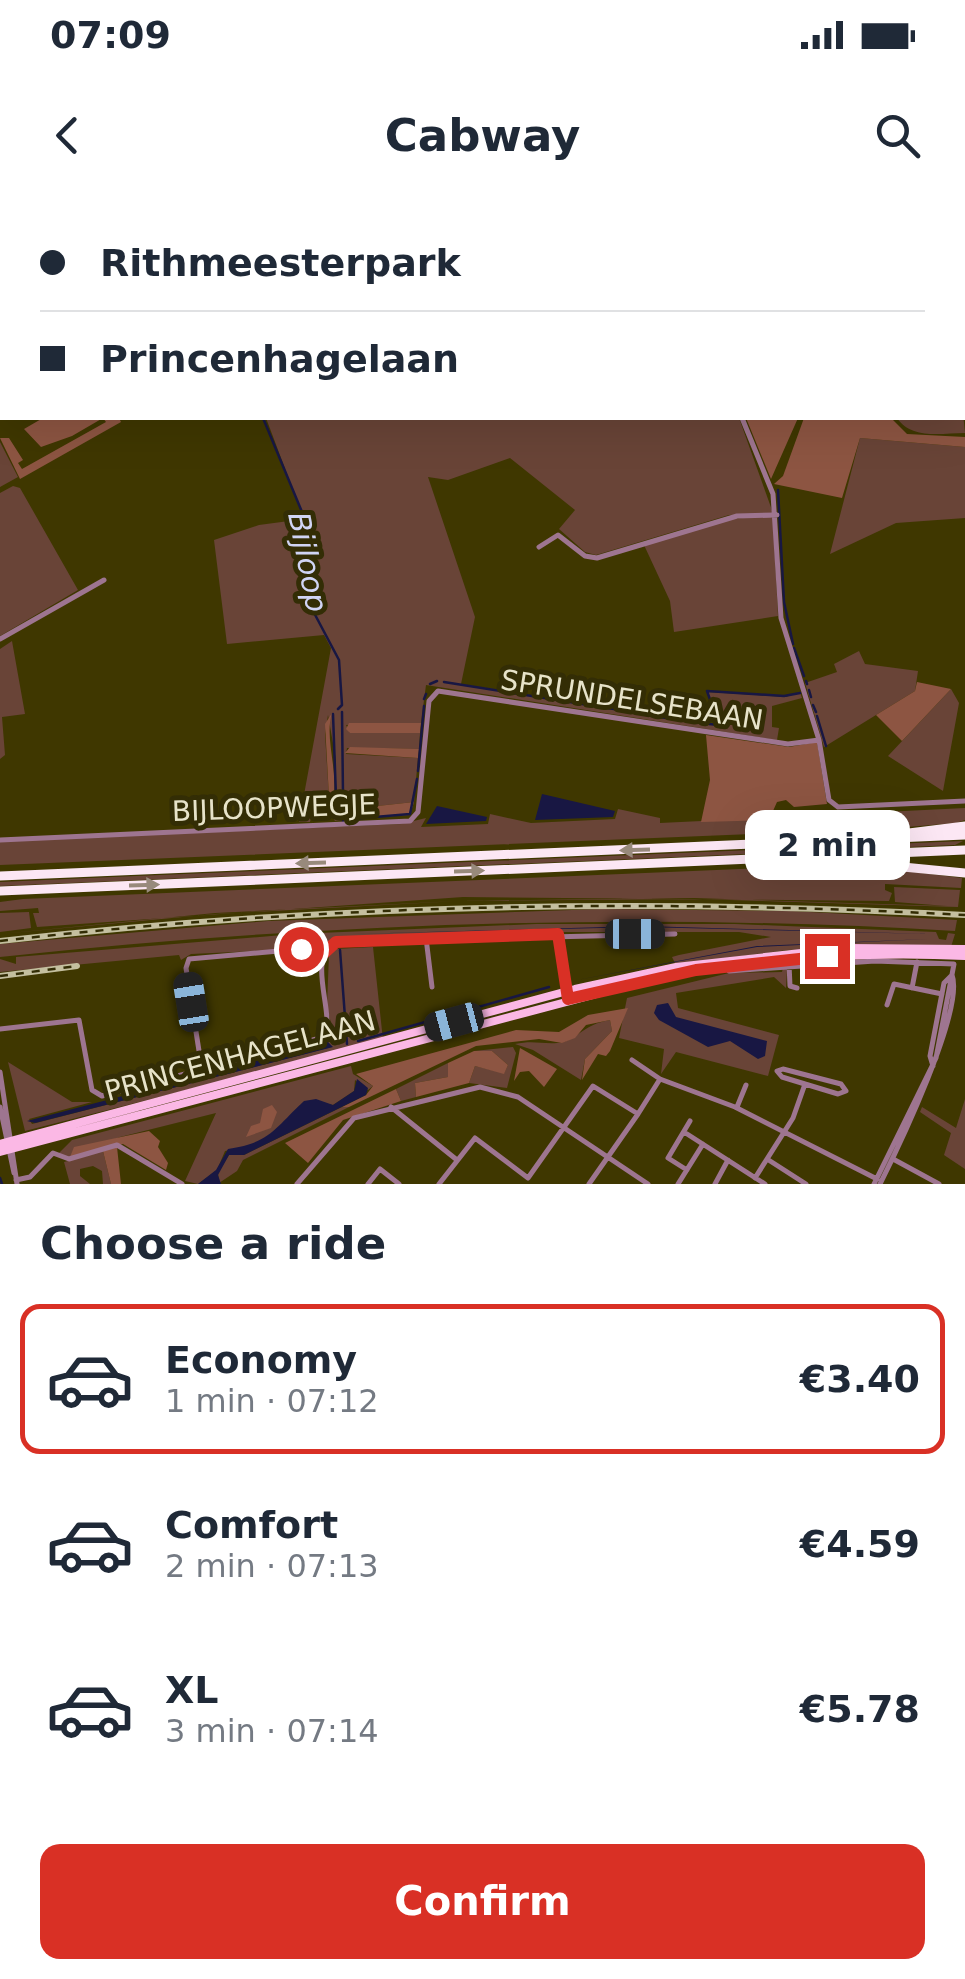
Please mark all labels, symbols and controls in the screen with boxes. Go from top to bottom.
text: 07:09 [50,13,171,57]
icon: back [40,108,95,163]
icon: search [870,108,925,163]
text: Cabway [385,109,580,162]
text: Rithmeesterpark [100,241,461,285]
text: Princenhagelaan [100,337,459,381]
water label: Bijloop [281,509,335,615]
street label: SPRUNDELSEBAAN [498,663,766,737]
street label: BIJLOOPWEGJE [171,788,377,828]
callout: 2 min [744,811,910,881]
text: 2 min [777,826,878,864]
one-way arrow [619,842,651,858]
one-way arrow [294,856,326,872]
one-way arrow [453,863,485,879]
one-way arrow [128,877,160,893]
car [605,919,665,949]
route start [279,927,324,972]
route end [805,934,850,979]
car [171,970,211,1034]
car [421,1000,487,1044]
street label: PRINCENHAGELAAN [101,1004,379,1108]
text: Choose a ride [40,1217,386,1270]
icon: car [45,1334,135,1424]
text: Economy [165,1338,357,1382]
text: €3.40 [800,1357,920,1401]
text: 1 min · 07:12 [165,1382,379,1420]
icon: car [45,1499,135,1589]
text: Comfort [165,1503,338,1547]
text: €4.59 [800,1522,920,1566]
text: 2 min · 07:13 [165,1547,379,1585]
icon: car [45,1664,135,1754]
text: XL [165,1668,219,1712]
text: €5.78 [800,1687,920,1731]
text: 3 min · 07:14 [165,1712,379,1750]
button: Confirm [40,1844,925,1959]

